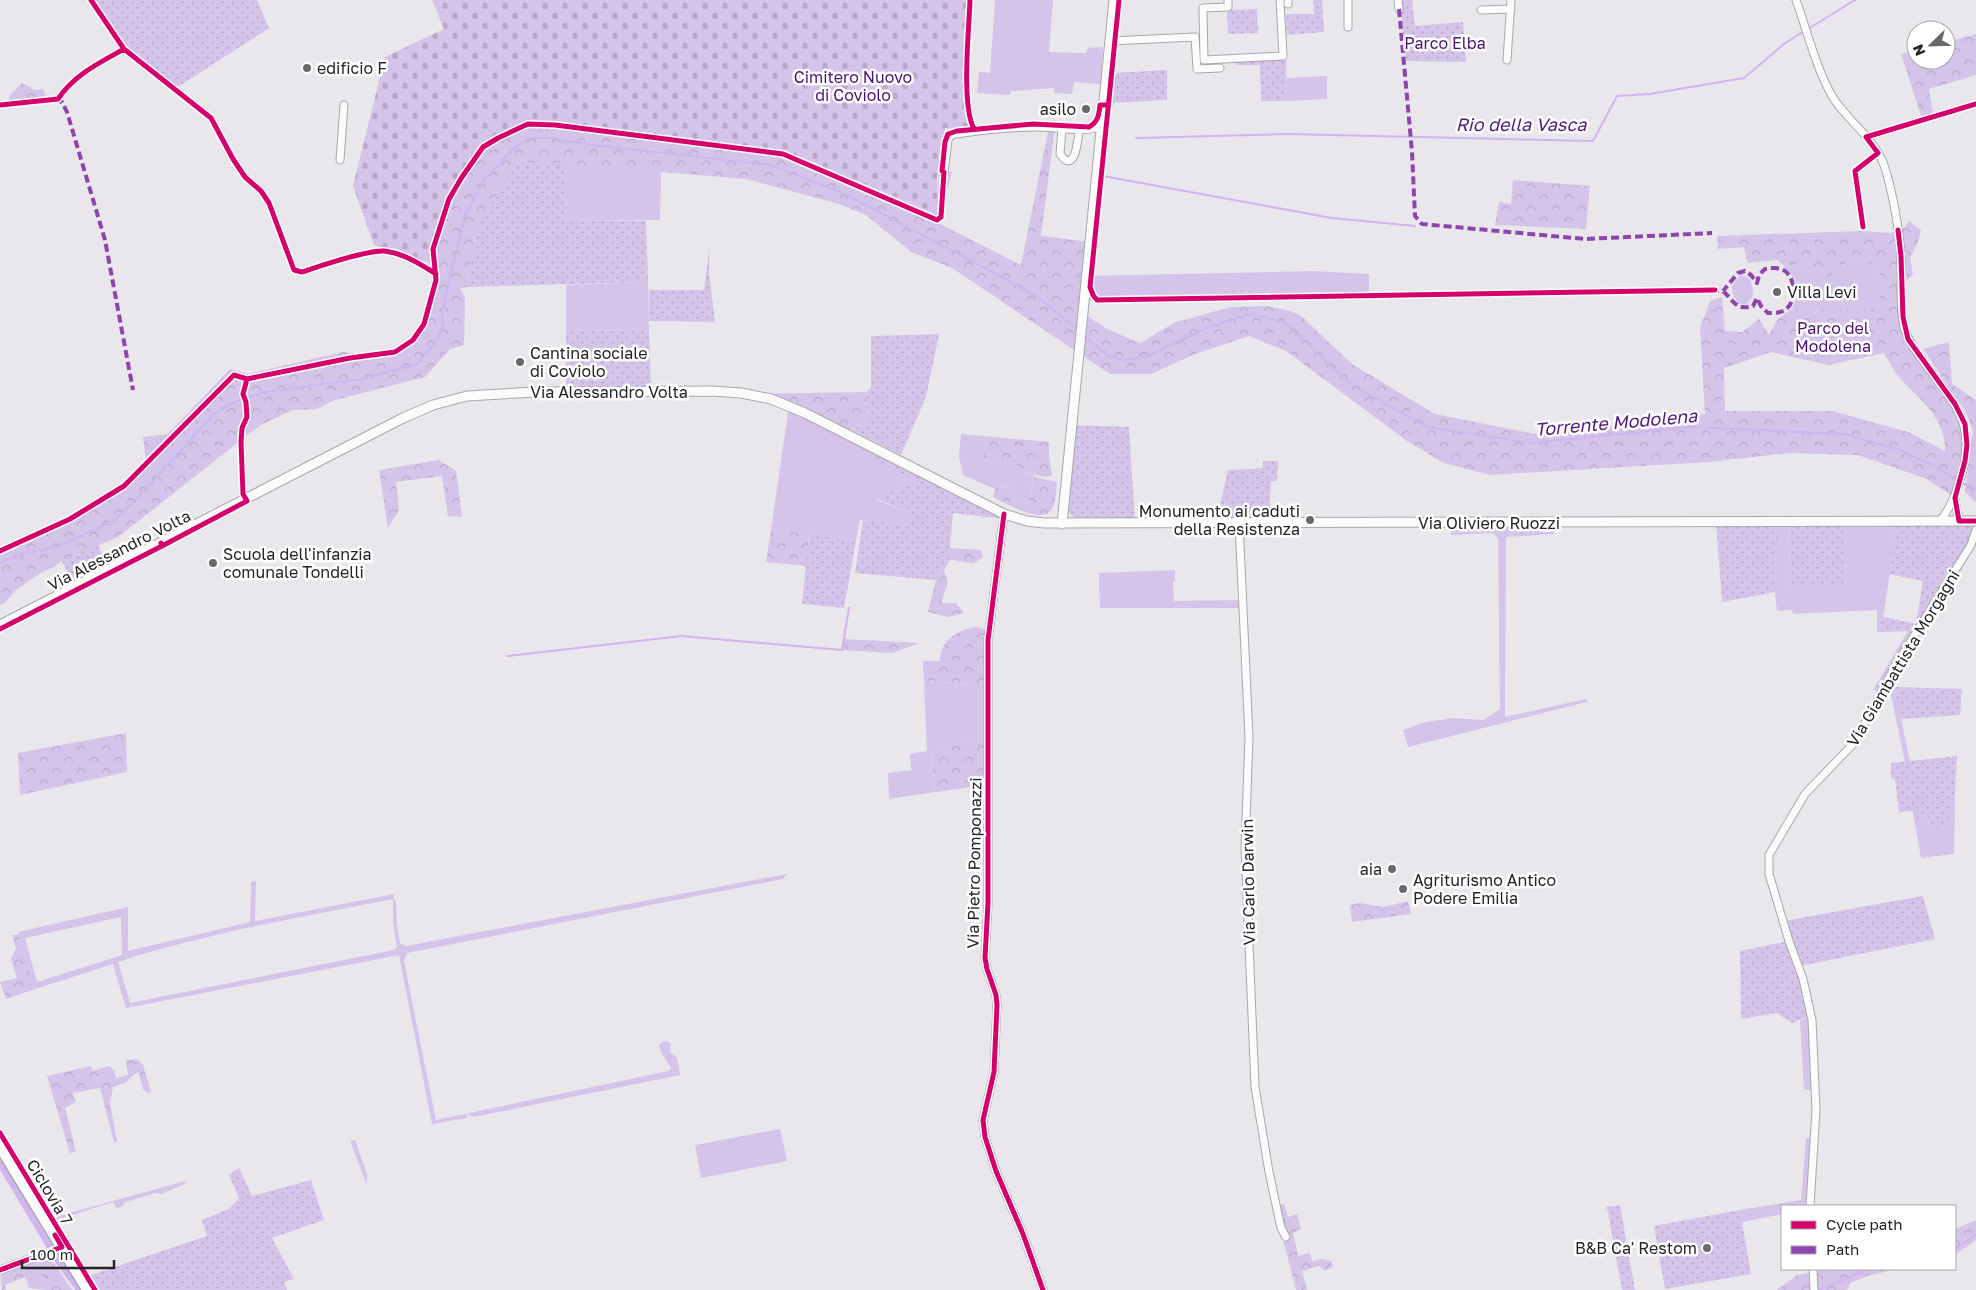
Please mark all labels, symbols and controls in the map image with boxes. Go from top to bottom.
north arrow [1906,20,1956,70]
park label: Parco Elba [1404,33,1486,53]
text: N [1909,42,1928,58]
place label: edificio F [317,58,387,78]
marker: edificio F [301,62,313,74]
park label: Cimitero Nuovo di Coviolo [794,67,912,105]
place label: asilo [1040,99,1076,119]
marker: asilo [1080,103,1092,115]
water label: Rio della Vasca [1456,113,1587,135]
place label: Villa Levi [1787,282,1856,302]
marker: Villa Levi [1771,286,1783,298]
park label: Parco del Modolena [1795,318,1871,356]
place label: Cantina sociale di Coviolo [530,343,648,381]
marker: Cantina sociale di Coviolo [514,356,526,368]
street label: Via Alessandro Volta [530,382,688,402]
water label: Torrente Modolena [1534,404,1699,440]
place label: Monumento ai caduti della Resistenza [1139,501,1300,539]
street label: Via Alessandro Volta [44,505,194,595]
street label: Via Oliviero Ruozzi [1418,513,1560,533]
marker: Monumento ai caduti della Resistenza [1304,514,1316,526]
place label: Scuola dell'infanzia comunale Tondelli [223,544,372,582]
marker: Scuola dell'infanzia comunale Tondelli [207,557,219,569]
street label: Via Giambattista Morgagni [1842,566,1964,750]
street label: Via Pietro Pomponazzi [963,777,985,949]
street label: Via Carlo Darwin [1237,818,1259,946]
place label: aia [1360,859,1382,879]
marker: aia [1386,863,1398,875]
place label: Agriturismo Antico Podere Emilia [1413,870,1556,908]
marker: Agriturismo Antico Podere Emilia [1397,883,1409,895]
street label: Ciclovia 7 [23,1156,77,1228]
legend [1781,1205,1956,1270]
text: Cycle path [1826,1215,1902,1233]
scale bar [22,1238,115,1270]
place label: B&B Ca' Restom [1575,1238,1697,1258]
text: Path [1826,1240,1859,1258]
marker: B&B Ca' Restom [1701,1242,1713,1254]
text: 100 m [30,1245,73,1263]

